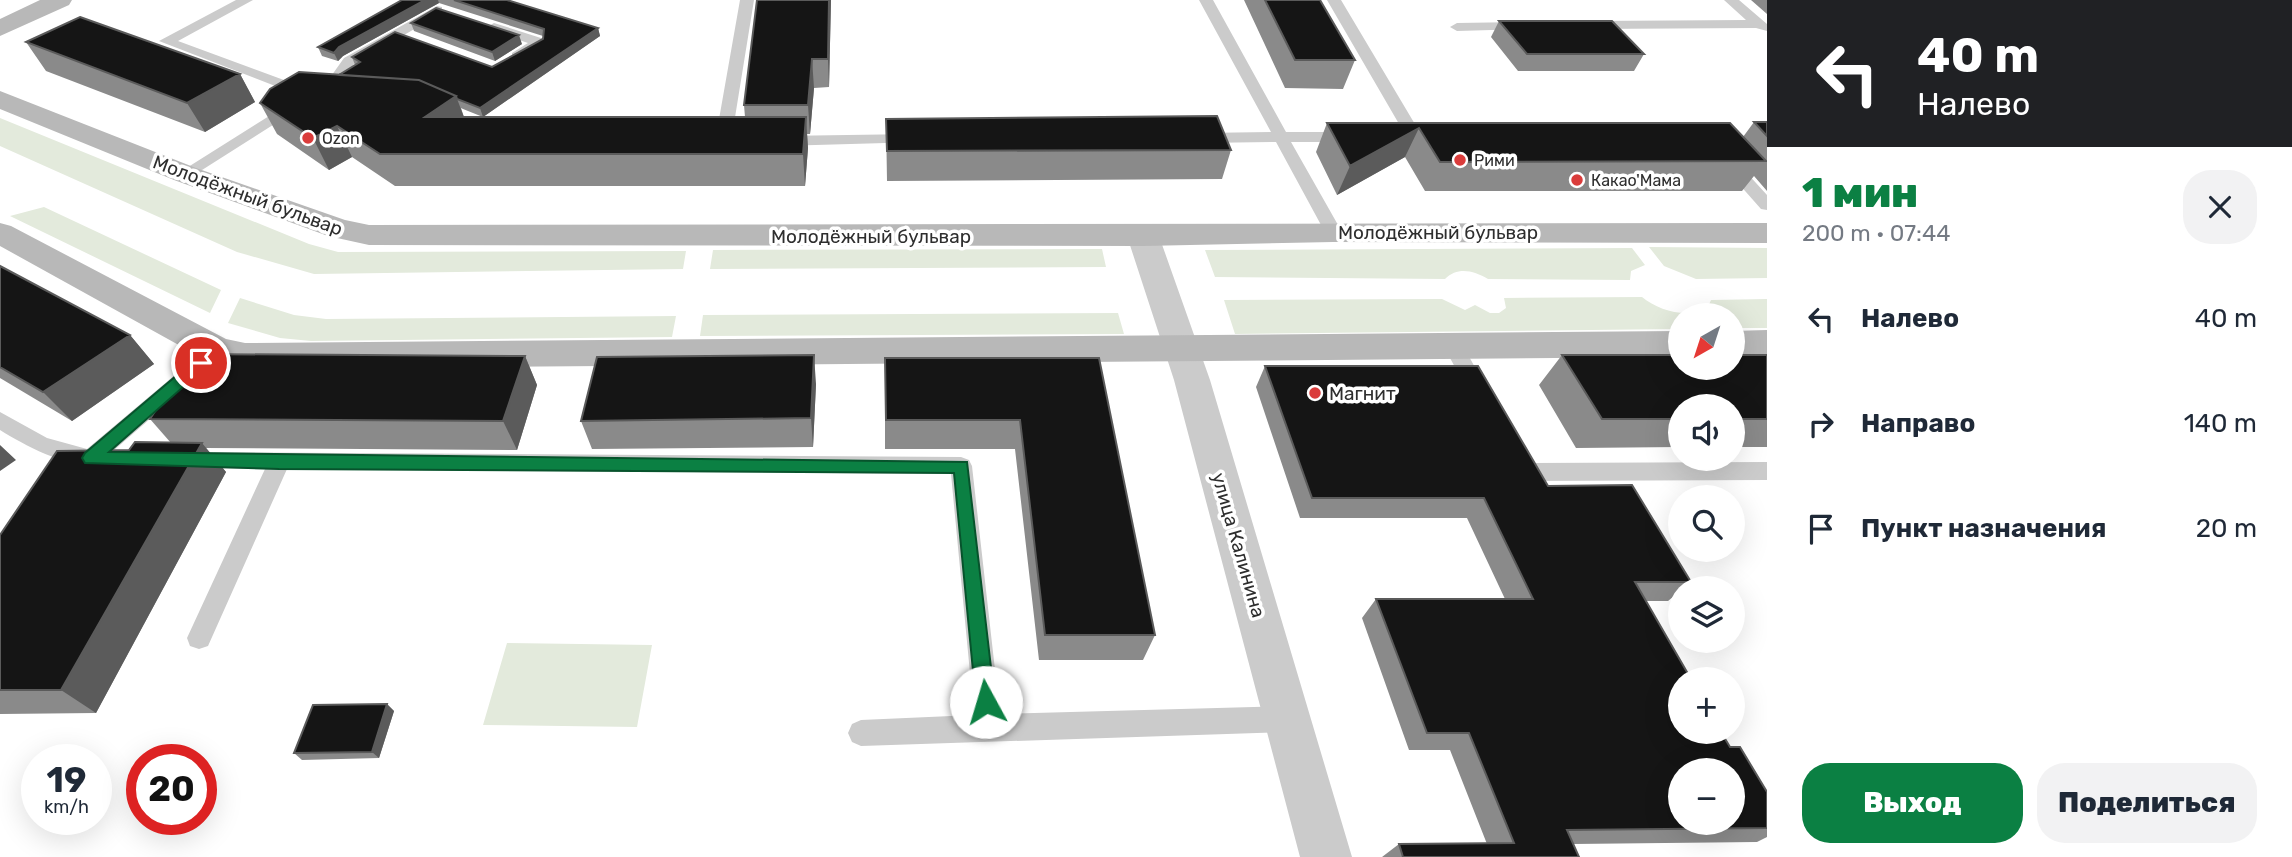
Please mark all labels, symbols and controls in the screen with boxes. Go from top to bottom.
text: 40 m [1917,26,2039,84]
icon: left [1802,28,1893,119]
text: Налево [1917,85,2030,123]
place label: Ozon [322,129,360,148]
marker: Ozon [300,130,316,146]
street label: Молодёжный бульвар [150,150,346,240]
place label: Рими [1474,151,1515,170]
marker: Рими [1452,152,1468,168]
text: 1 мин [1802,168,1918,218]
button: close [2183,170,2257,244]
place label: Какао'Мама [1591,171,1681,190]
marker: Какао'Мама [1569,172,1585,188]
text: 200 m · 07:44 [1802,219,1951,247]
street label: Молодёжный бульвар [1338,221,1538,244]
street label: Молодёжный бульвар [771,225,971,248]
icon: left [1802,300,1840,338]
north arrow [1668,303,1745,380]
map controls [1668,303,1745,835]
text: Налево [1861,303,1959,334]
text: 40 m [2195,303,2257,334]
pin [171,333,231,393]
icon: arrive [182,344,220,382]
place label: Магнит [1329,382,1396,405]
marker: Магнит [1307,385,1323,401]
button: sound [1668,394,1745,471]
icon: right [1802,405,1840,443]
text: Направо [1861,408,1975,439]
text: 140 m [2184,408,2257,439]
street label: улица Калинина [1207,470,1270,620]
button: search [1668,485,1745,562]
icon: arrive [1802,510,1840,548]
text: Пункт назначения [1861,513,2106,544]
text: 20 m [2196,513,2257,544]
button: layers [1668,576,1745,653]
position arrow [949,665,1023,739]
button: + [1668,667,1745,744]
speed limit sign: 20 [126,744,217,835]
button: − [1668,758,1745,835]
text: 19 [47,759,86,801]
button: Выход [1802,763,2023,843]
button: Поделиться [2037,763,2257,843]
text: km/h [44,796,89,818]

